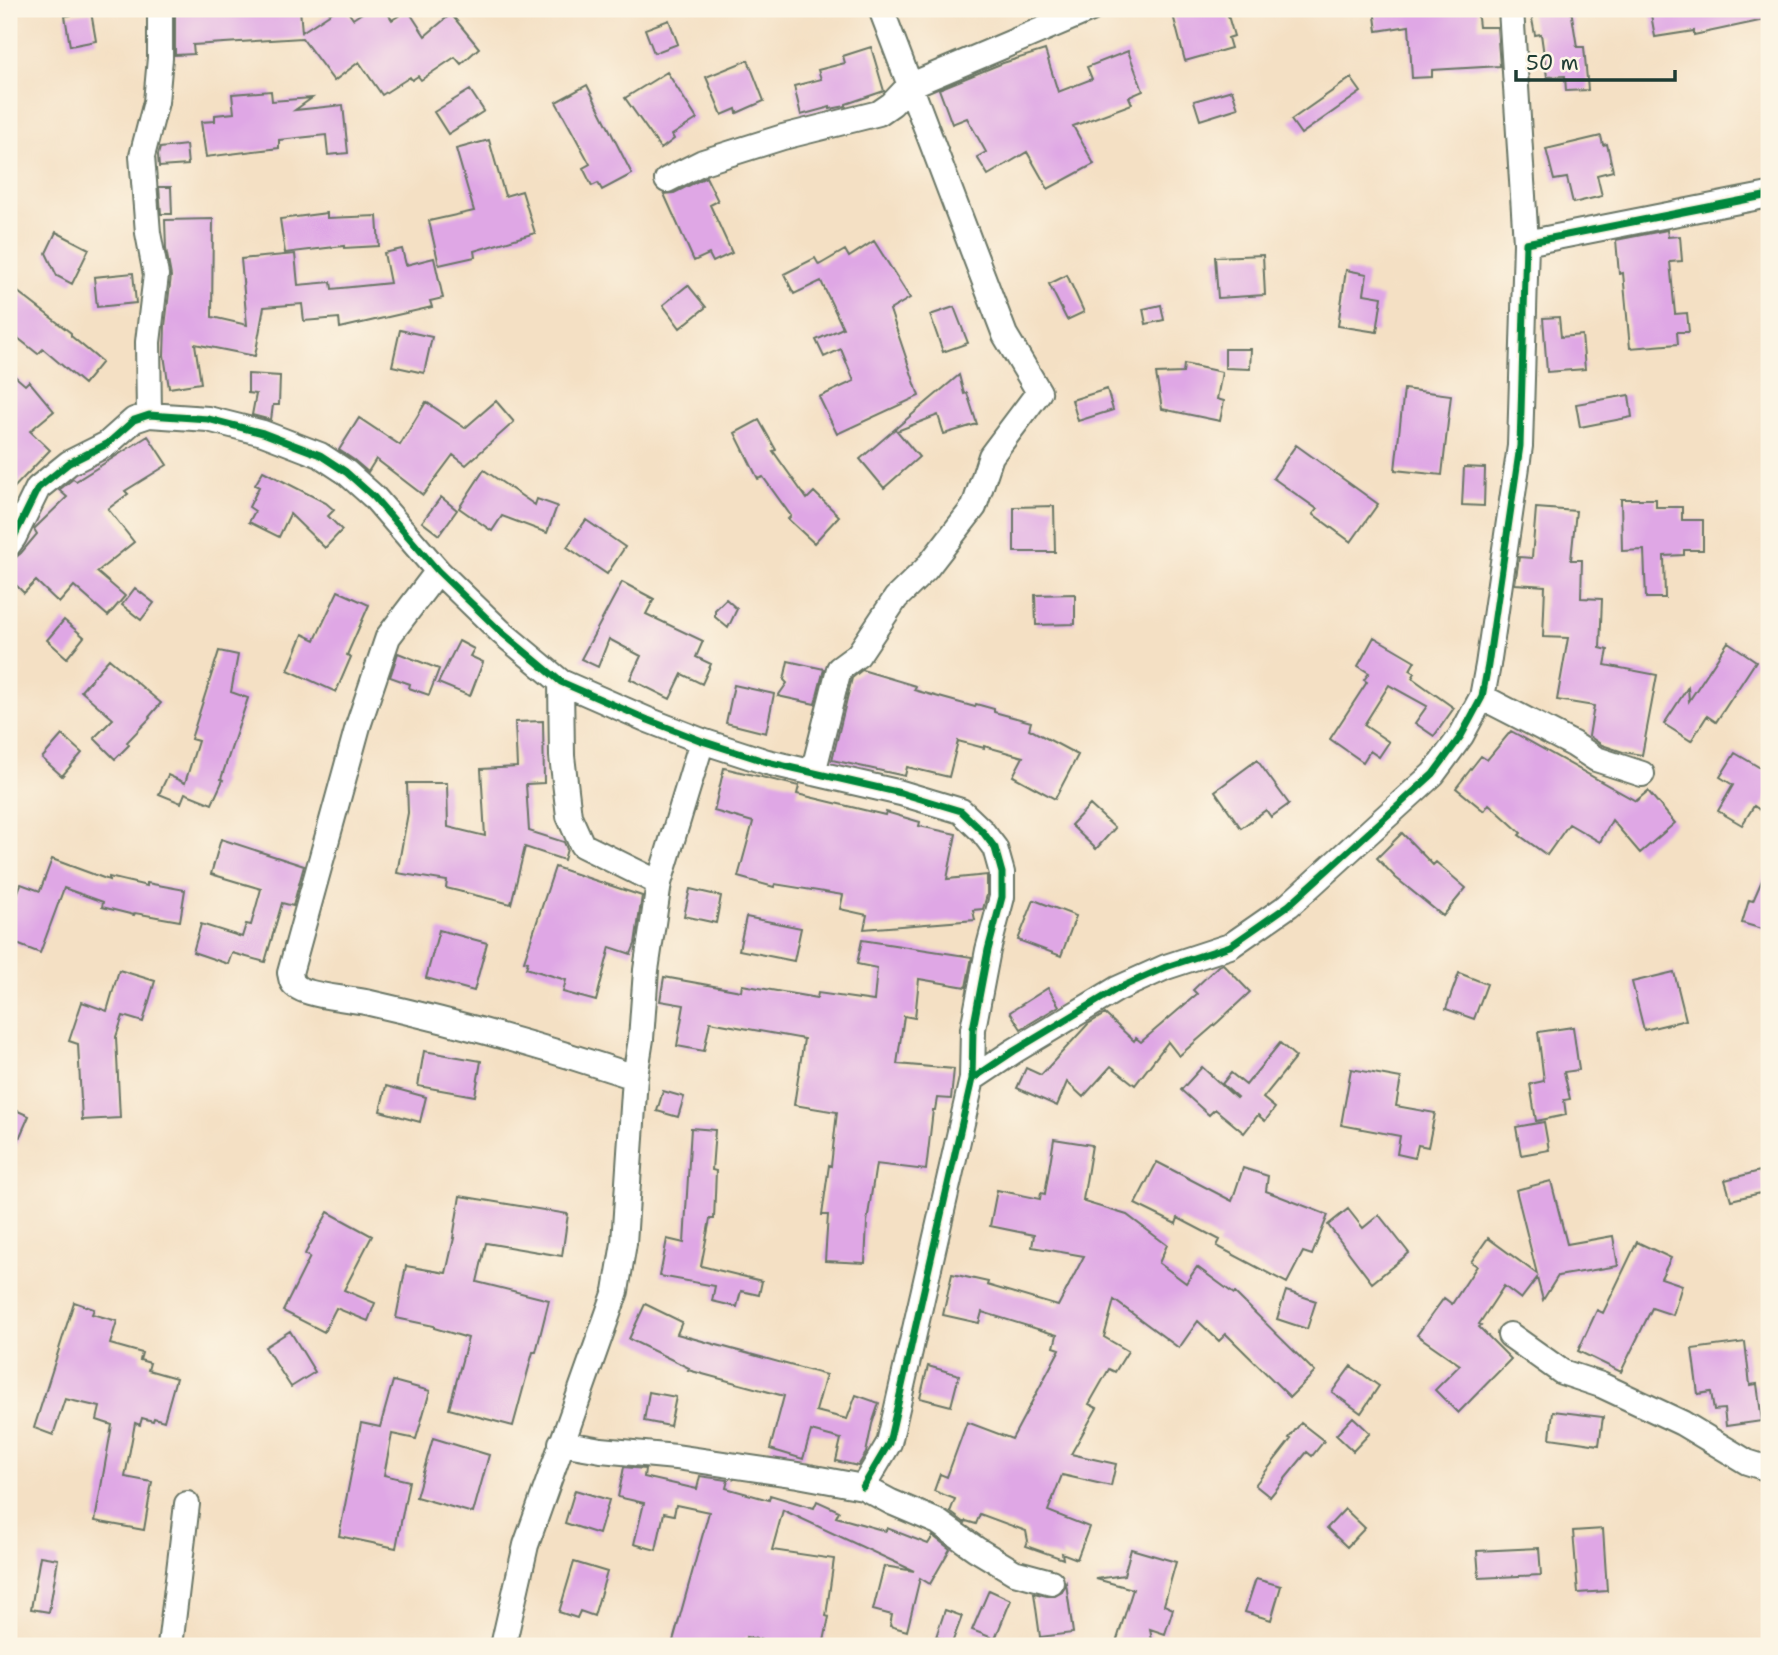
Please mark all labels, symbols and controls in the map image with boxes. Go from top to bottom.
scale bar [1516,38,1675,82]
text: 50 m [1526,49,1579,77]

